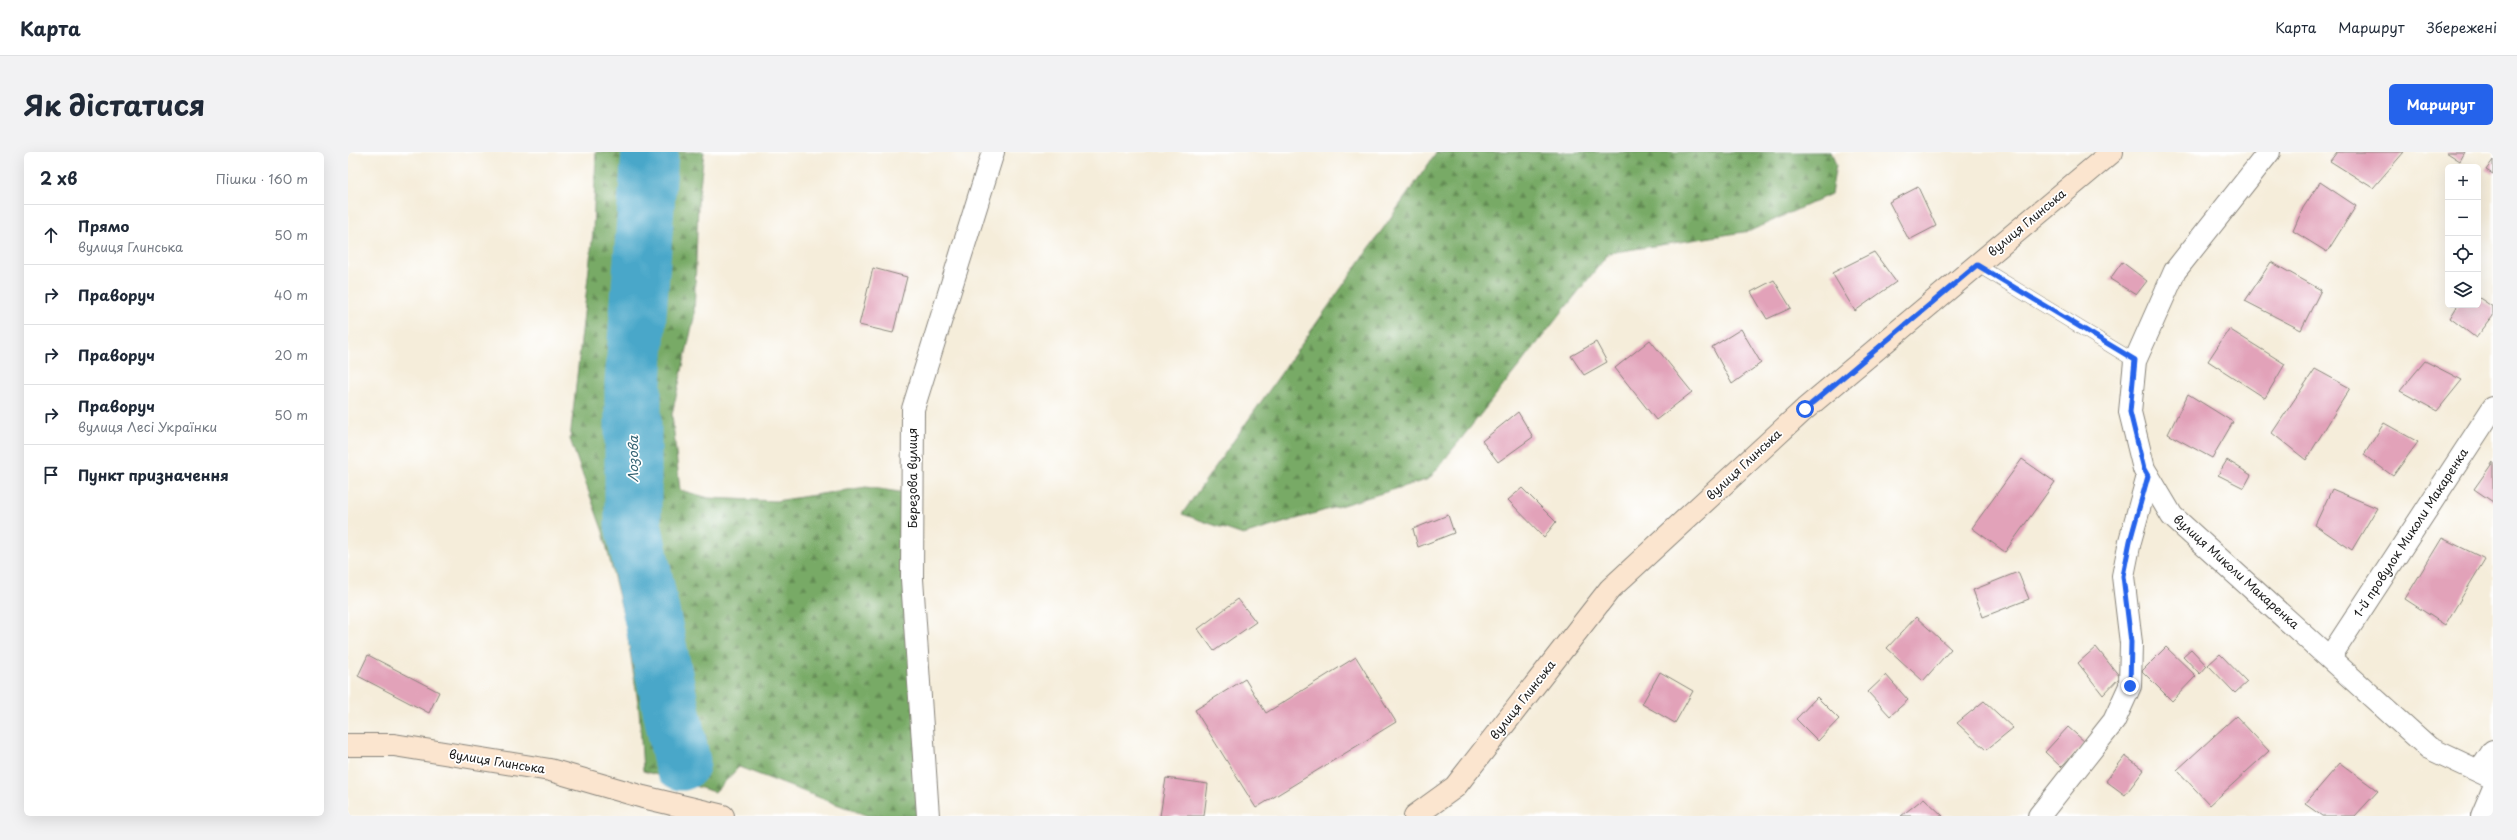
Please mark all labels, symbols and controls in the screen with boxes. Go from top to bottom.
text: Карта [20,14,81,42]
text: Карта [2275,17,2316,38]
text: Маршрут [2338,17,2405,38]
text: Збережені [2427,17,2497,38]
text: Як дістатися [24,83,205,126]
button: Маршрут [2389,84,2493,125]
map controls [2445,164,2481,308]
button: + [2445,164,2481,200]
text: 2 хв [40,165,77,191]
text: Пішки · 160 m [216,169,308,188]
street label: вулиця Глинська [1983,184,2070,260]
button: − [2445,200,2481,236]
text: Прямо [78,214,129,237]
icon: ahead [40,224,62,246]
text: 50 m [274,225,308,244]
button: locate [2445,236,2481,272]
text: вулиця Глинська [78,237,183,256]
button: layers [2445,272,2481,308]
text: Праворуч [78,283,155,306]
icon: right [40,284,62,306]
text: 40 m [274,285,308,304]
text: Праворуч [78,343,155,366]
icon: right [40,344,62,366]
text: 20 m [274,345,308,364]
text: Праворуч [78,394,155,417]
route start [1796,400,1814,418]
icon: right [40,404,62,426]
text: 50 m [274,405,308,424]
text: вулиця Лесі Українки [78,417,217,436]
street label: вулиця Глинська [1702,424,1785,504]
street label: Березова вулиця [903,428,921,528]
water label: Лозова [623,435,642,482]
street label: 1-й провулок Миколи Макаренка [2348,444,2472,621]
text: Пункт призначення [78,463,229,486]
icon: arrive [40,464,62,486]
street label: вулиця Миколи Макаренка [2170,510,2304,633]
street label: вулиця Глинська [1485,655,1559,743]
route end [2121,677,2139,695]
street label: вулиця Глинська [448,745,547,778]

